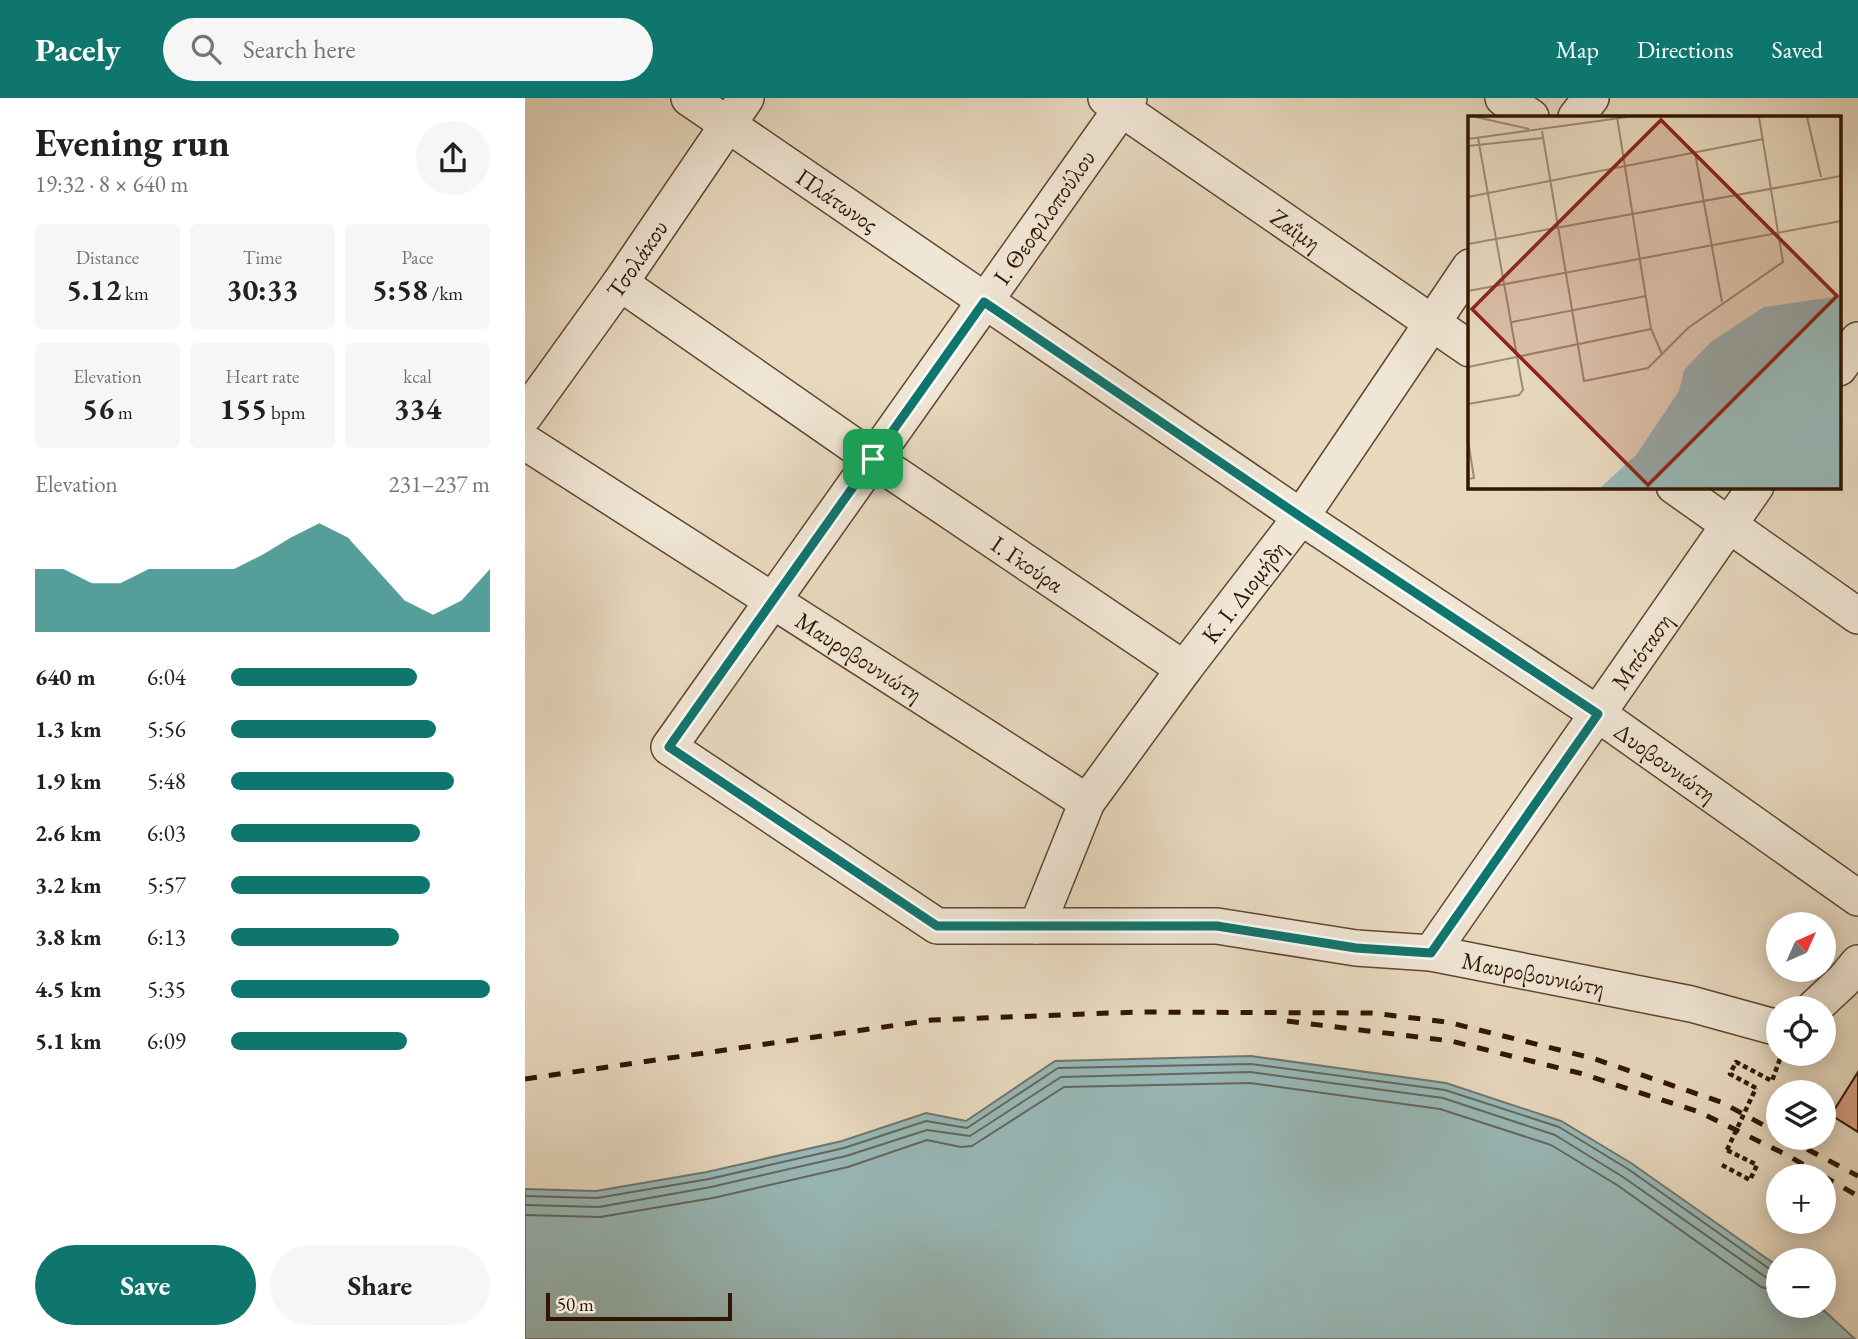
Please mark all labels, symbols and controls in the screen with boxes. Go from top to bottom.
search box [163,18,653,81]
text: Pacely [35,28,121,71]
icon: search [187,30,225,68]
text: Search here [243,32,356,66]
text: Map [1556,34,1599,65]
text: Directions [1637,34,1734,65]
text: Saved [1772,34,1823,65]
inset map [1468,116,1841,488]
text: Evening run [35,118,230,167]
button: share [416,121,490,195]
street label: Ι. Θεοφιλοπούλου [986,143,1102,291]
street label: Πλάτωνος [790,161,885,239]
text: 19:32 · 8 × 640 m [35,169,188,199]
street label: Ζαΐμη [1265,201,1328,258]
street label: Τσολάκου [599,213,674,304]
text: Distance [76,245,139,270]
text: Time [243,245,282,270]
text: Pace [402,245,433,270]
text: 5.12 [66,270,121,309]
text: 30:33 [227,270,298,309]
text: 5:58 [372,270,428,309]
text: km [121,281,149,306]
text: /km [428,281,463,306]
text: Elevation [73,364,142,389]
text: Heart rate [226,364,299,389]
text: kcal [403,364,432,389]
text: 56 [82,389,114,428]
text: 155 [220,389,267,428]
text: 334 [394,389,441,428]
text: m [114,400,133,425]
text: bpm [267,400,305,425]
pin [843,429,903,489]
icon: arrive [854,440,892,478]
text: Elevation [35,469,118,499]
text: 231–237 m [389,469,490,499]
street label: Ι. Γκούρα [986,528,1070,599]
street label: Κ. Ι. Διομήδη [1194,534,1293,649]
street label: Μαυροβουνιώτη [790,604,929,708]
street label: Μπόταση [1604,606,1679,695]
text: 640 m [35,662,96,692]
text: 6:04 [147,662,186,692]
text: 1.3 km [35,714,102,744]
text: 5:56 [147,714,186,744]
street label: Δυοβουνιώτη [1608,715,1723,809]
text: 1.9 km [35,766,102,796]
text: 5:48 [147,766,186,796]
text: 2.6 km [35,818,102,848]
text: 6:03 [147,818,186,848]
text: 3.2 km [35,870,102,900]
text: 5:57 [147,870,186,900]
north arrow [1766,912,1836,982]
map controls [1766,912,1836,1318]
text: 3.8 km [35,922,102,952]
text: 6:13 [147,922,186,952]
street label: Μαυροβουνιώτη [1459,944,1607,1002]
text: 4.5 km [35,974,102,1004]
text: 5:35 [147,974,186,1004]
button: locate [1766,996,1836,1066]
text: 5.1 km [35,1026,102,1056]
text: 6:09 [147,1026,186,1056]
button: layers [1766,1080,1836,1150]
button: + [1766,1164,1836,1234]
button: Save [35,1245,256,1325]
button: Share [270,1245,490,1325]
button: − [1766,1248,1836,1318]
scale bar [546,1290,731,1322]
text: 50 m [557,1292,594,1317]

